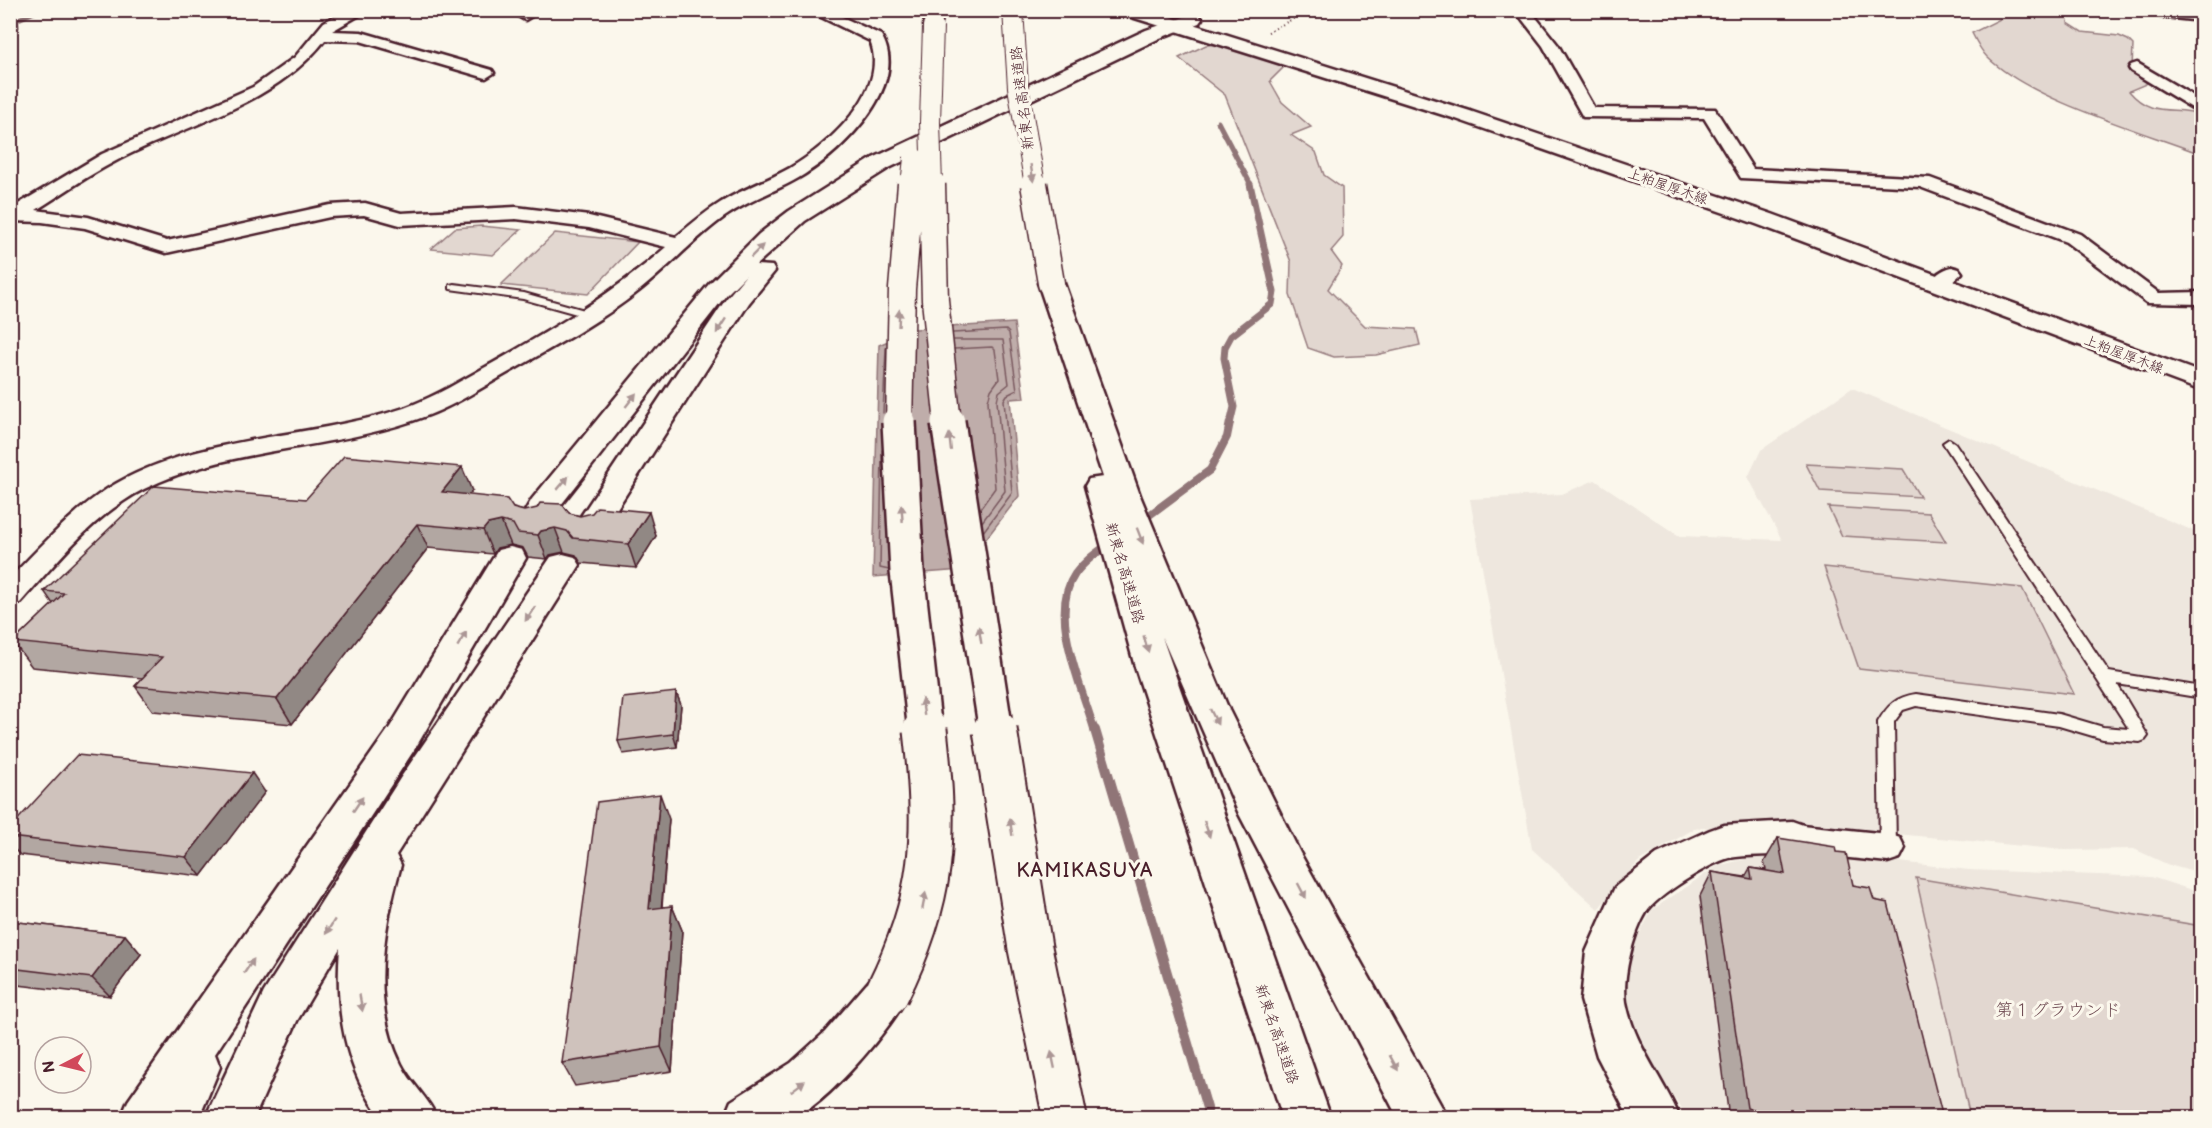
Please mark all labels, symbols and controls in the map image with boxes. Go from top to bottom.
street label: 新東名高速道路 [1007,45,1038,151]
one-way arrow [1027,163,1036,182]
street label: 上粕屋厚木線 [1625,165,1710,208]
one-way arrow [749,244,763,258]
one-way arrow [895,309,904,328]
one-way arrow [715,318,727,334]
street label: 上粕屋厚木線 [2082,331,2166,377]
one-way arrow [625,392,637,407]
one-way arrow [945,432,955,451]
one-way arrow [556,476,569,491]
one-way arrow [897,504,907,523]
street label: 新東名高速道路 [1101,520,1148,626]
one-way arrow [1136,527,1145,545]
one-way arrow [525,606,536,622]
one-way arrow [975,625,984,644]
one-way arrow [456,631,467,647]
one-way arrow [1142,635,1151,653]
one-way arrow [918,697,927,716]
one-way arrow [1209,708,1218,725]
one-way arrow [352,796,364,812]
one-way arrow [1006,817,1015,836]
one-way arrow [1203,820,1213,838]
district label: KAMIKASUYA [1016,859,1154,883]
one-way arrow [1297,882,1307,899]
one-way arrow [920,891,929,910]
one-way arrow [324,919,335,935]
one-way arrow [244,957,255,974]
street label: 新東名高速道路 [1250,981,1303,1087]
one-way arrow [357,994,366,1013]
park label: 第１グラウンド [1995,1000,2121,1021]
north arrow [33,1035,93,1095]
one-way arrow [1048,1050,1057,1069]
one-way arrow [1389,1054,1399,1071]
text: N [39,1060,60,1074]
one-way arrow [790,1081,805,1093]

